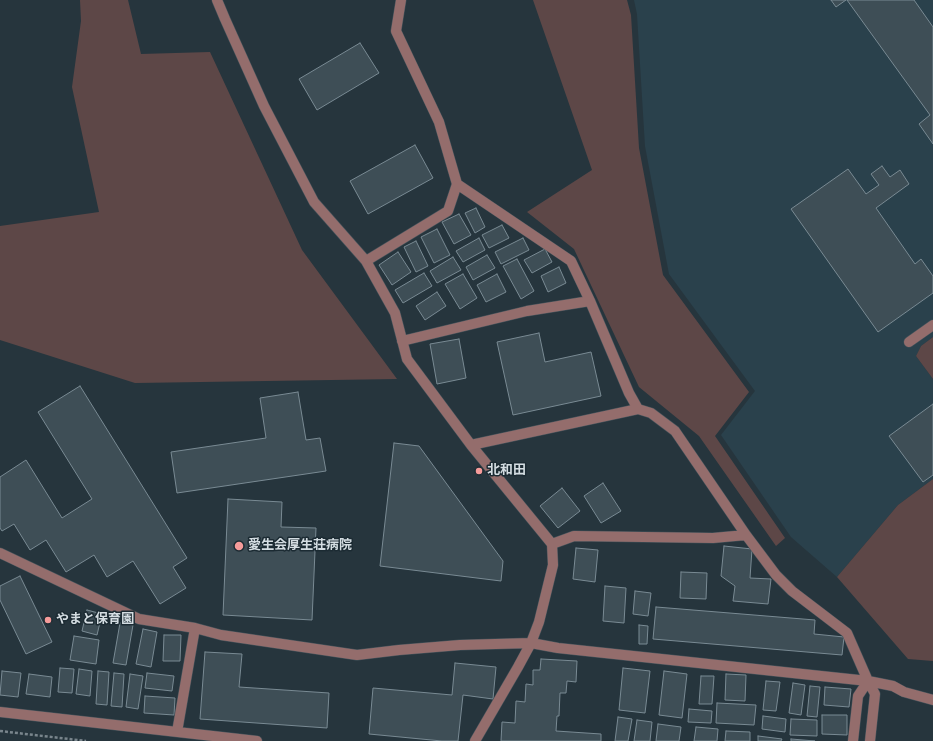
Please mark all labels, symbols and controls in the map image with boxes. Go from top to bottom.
place label: 北和田 [487,463,526,479]
marker: 北和田 [474,466,484,476]
place label: 愛生会厚生荘病院 [248,538,352,554]
marker: 愛生会厚生荘病院 [233,540,245,552]
place label: やまと保育園 [56,612,134,628]
marker: やまと保育園 [43,615,53,625]

